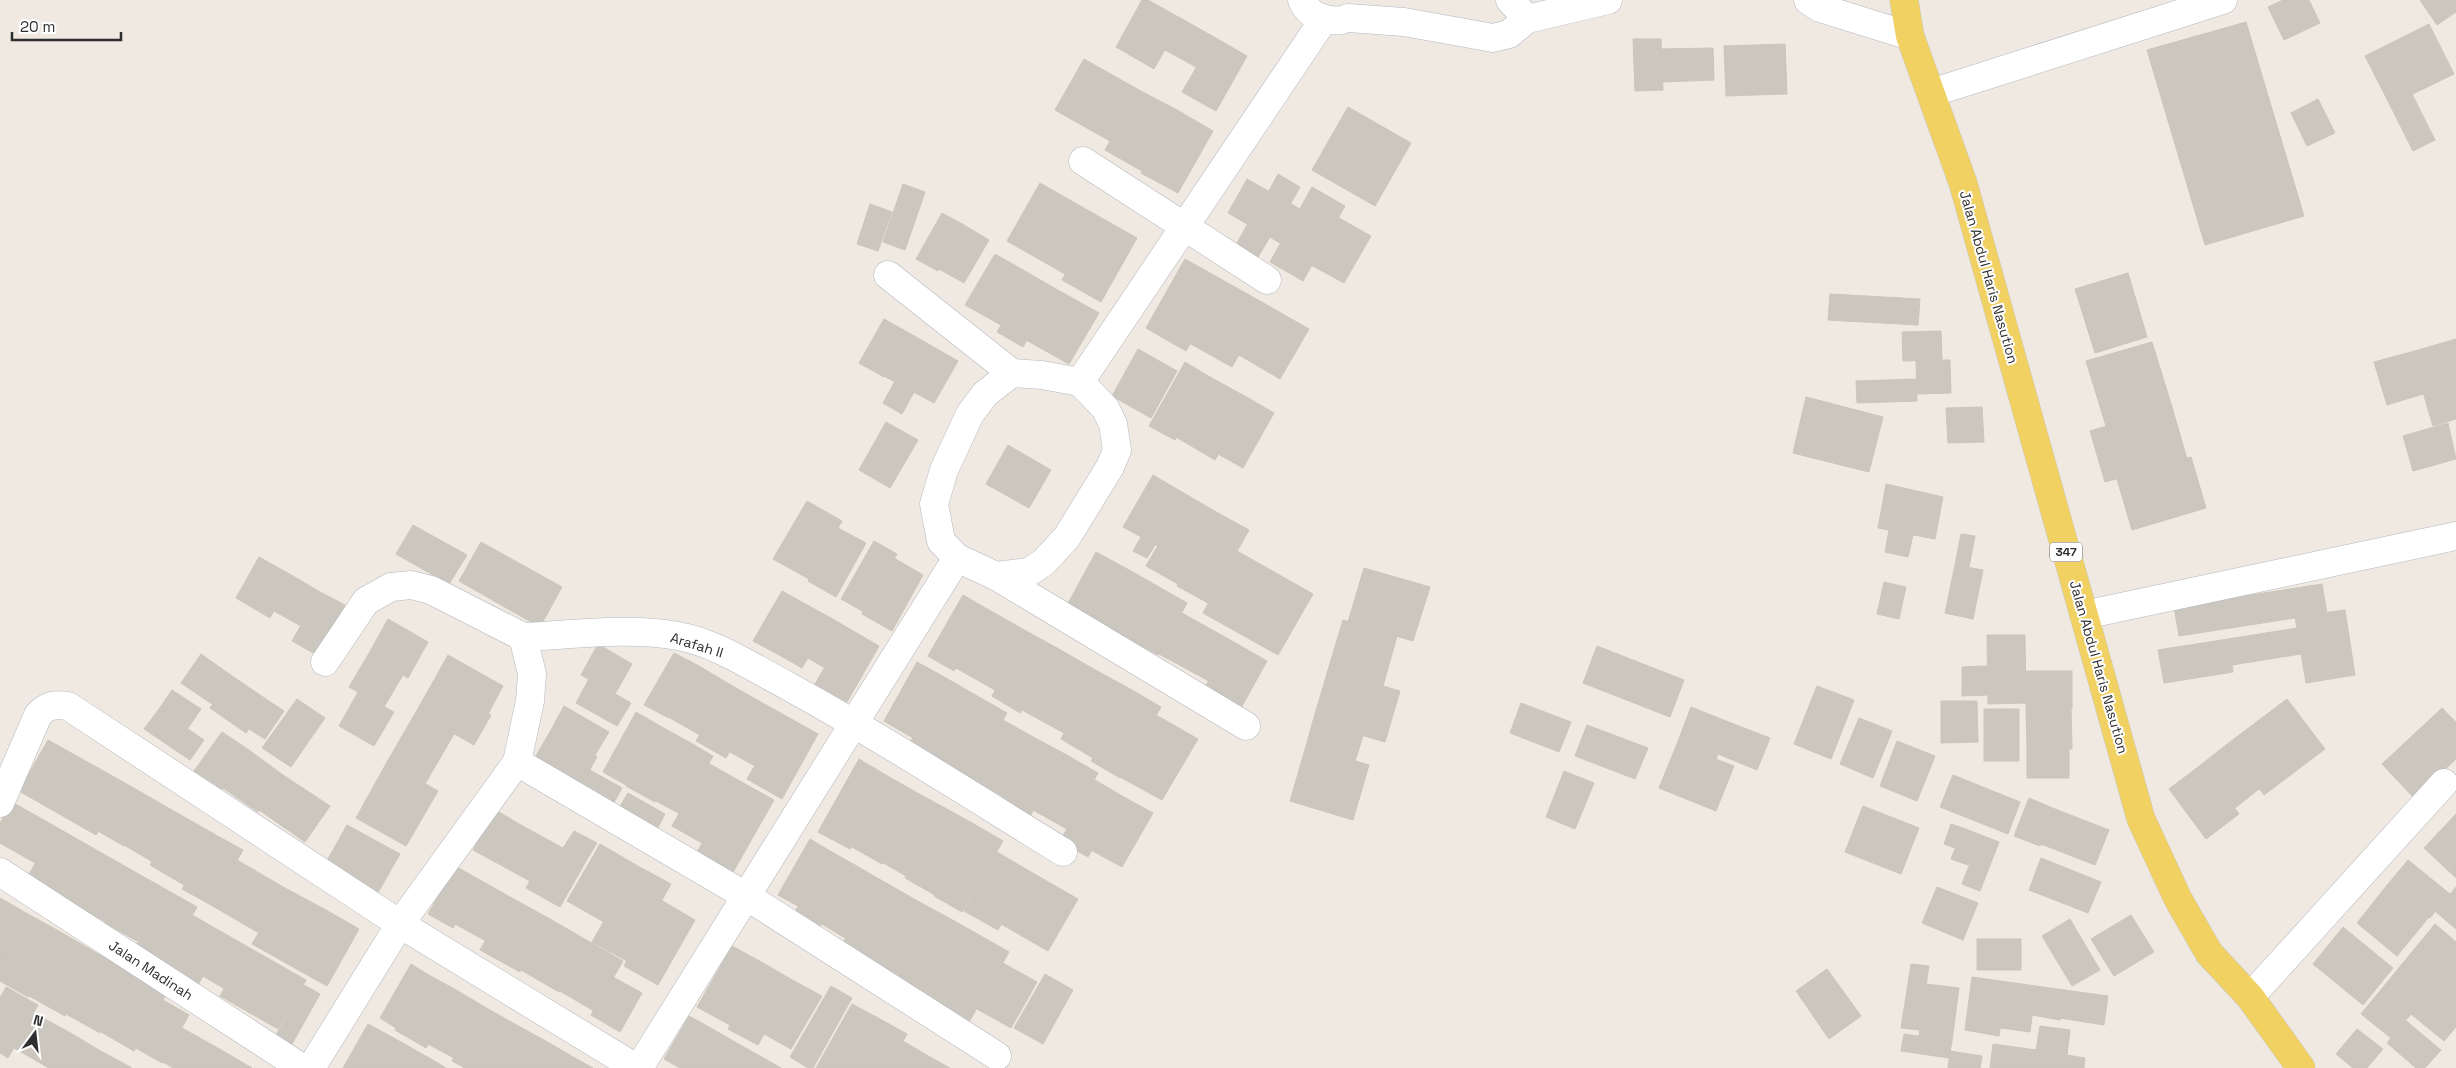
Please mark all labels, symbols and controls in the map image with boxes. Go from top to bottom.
scale bar [12,10,121,42]
text: 20 m [20,17,55,36]
street label: Jalan Abdul Haris Nasution [1956,188,2022,366]
road number: 347 [2050,542,2082,562]
street label: Jalan Abdul Haris Nasution [2066,578,2132,756]
street label: Arafah II [668,628,726,662]
street label: Jalan Madinah [105,936,197,1004]
north arrow [10,1008,60,1058]
text: N [31,1011,45,1030]

